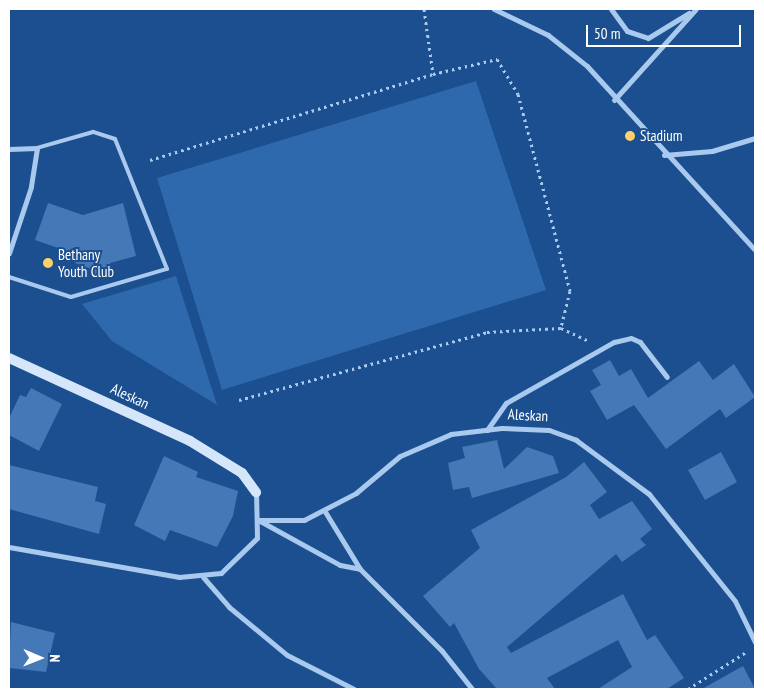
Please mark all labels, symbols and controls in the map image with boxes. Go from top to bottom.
scale bar [589,15,744,47]
text: 50 m [594,24,620,43]
place label: Stadium [640,127,683,145]
marker: Stadium [624,130,636,142]
place label: Bethany Youth Club [58,245,114,280]
marker: Bethany Youth Club [42,257,54,269]
street label: Aleskan [108,379,152,413]
street label: Aleskan [507,405,549,425]
north arrow [15,633,65,683]
text: N [46,654,64,662]

